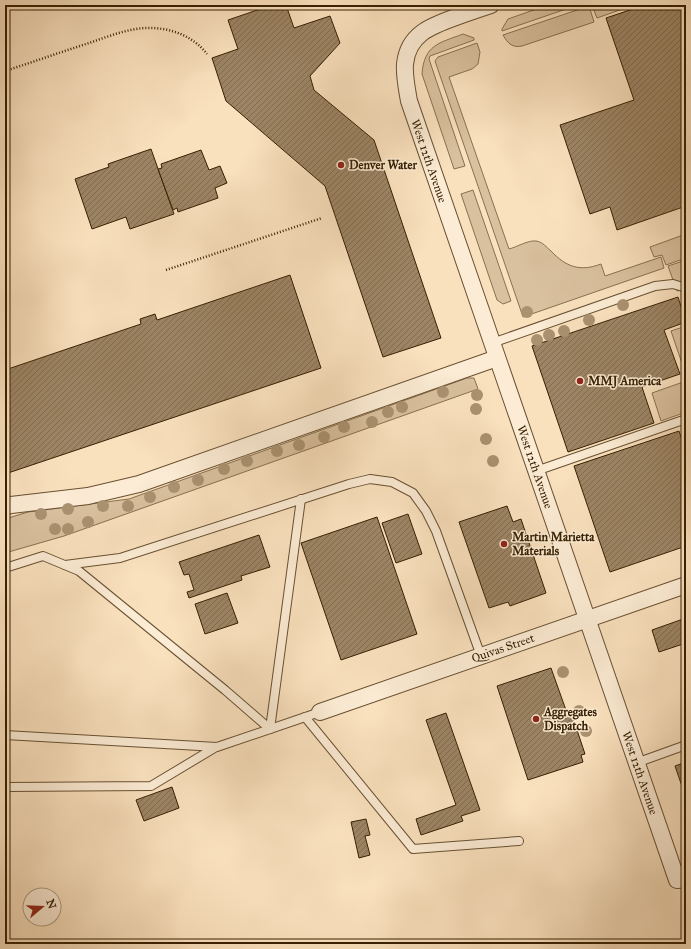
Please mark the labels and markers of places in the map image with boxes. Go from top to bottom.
place label: Denver Water [349,158,418,172]
marker: Denver Water [336,160,346,170]
place label: MMJ America [588,374,662,389]
marker: MMJ America [575,376,585,386]
place label: Martin Marietta Materials [512,530,595,558]
marker: Martin Marietta Materials [499,539,509,549]
place label: Aggregates Dispatch [543,705,598,734]
marker: Aggregates Dispatch [531,714,541,724]

